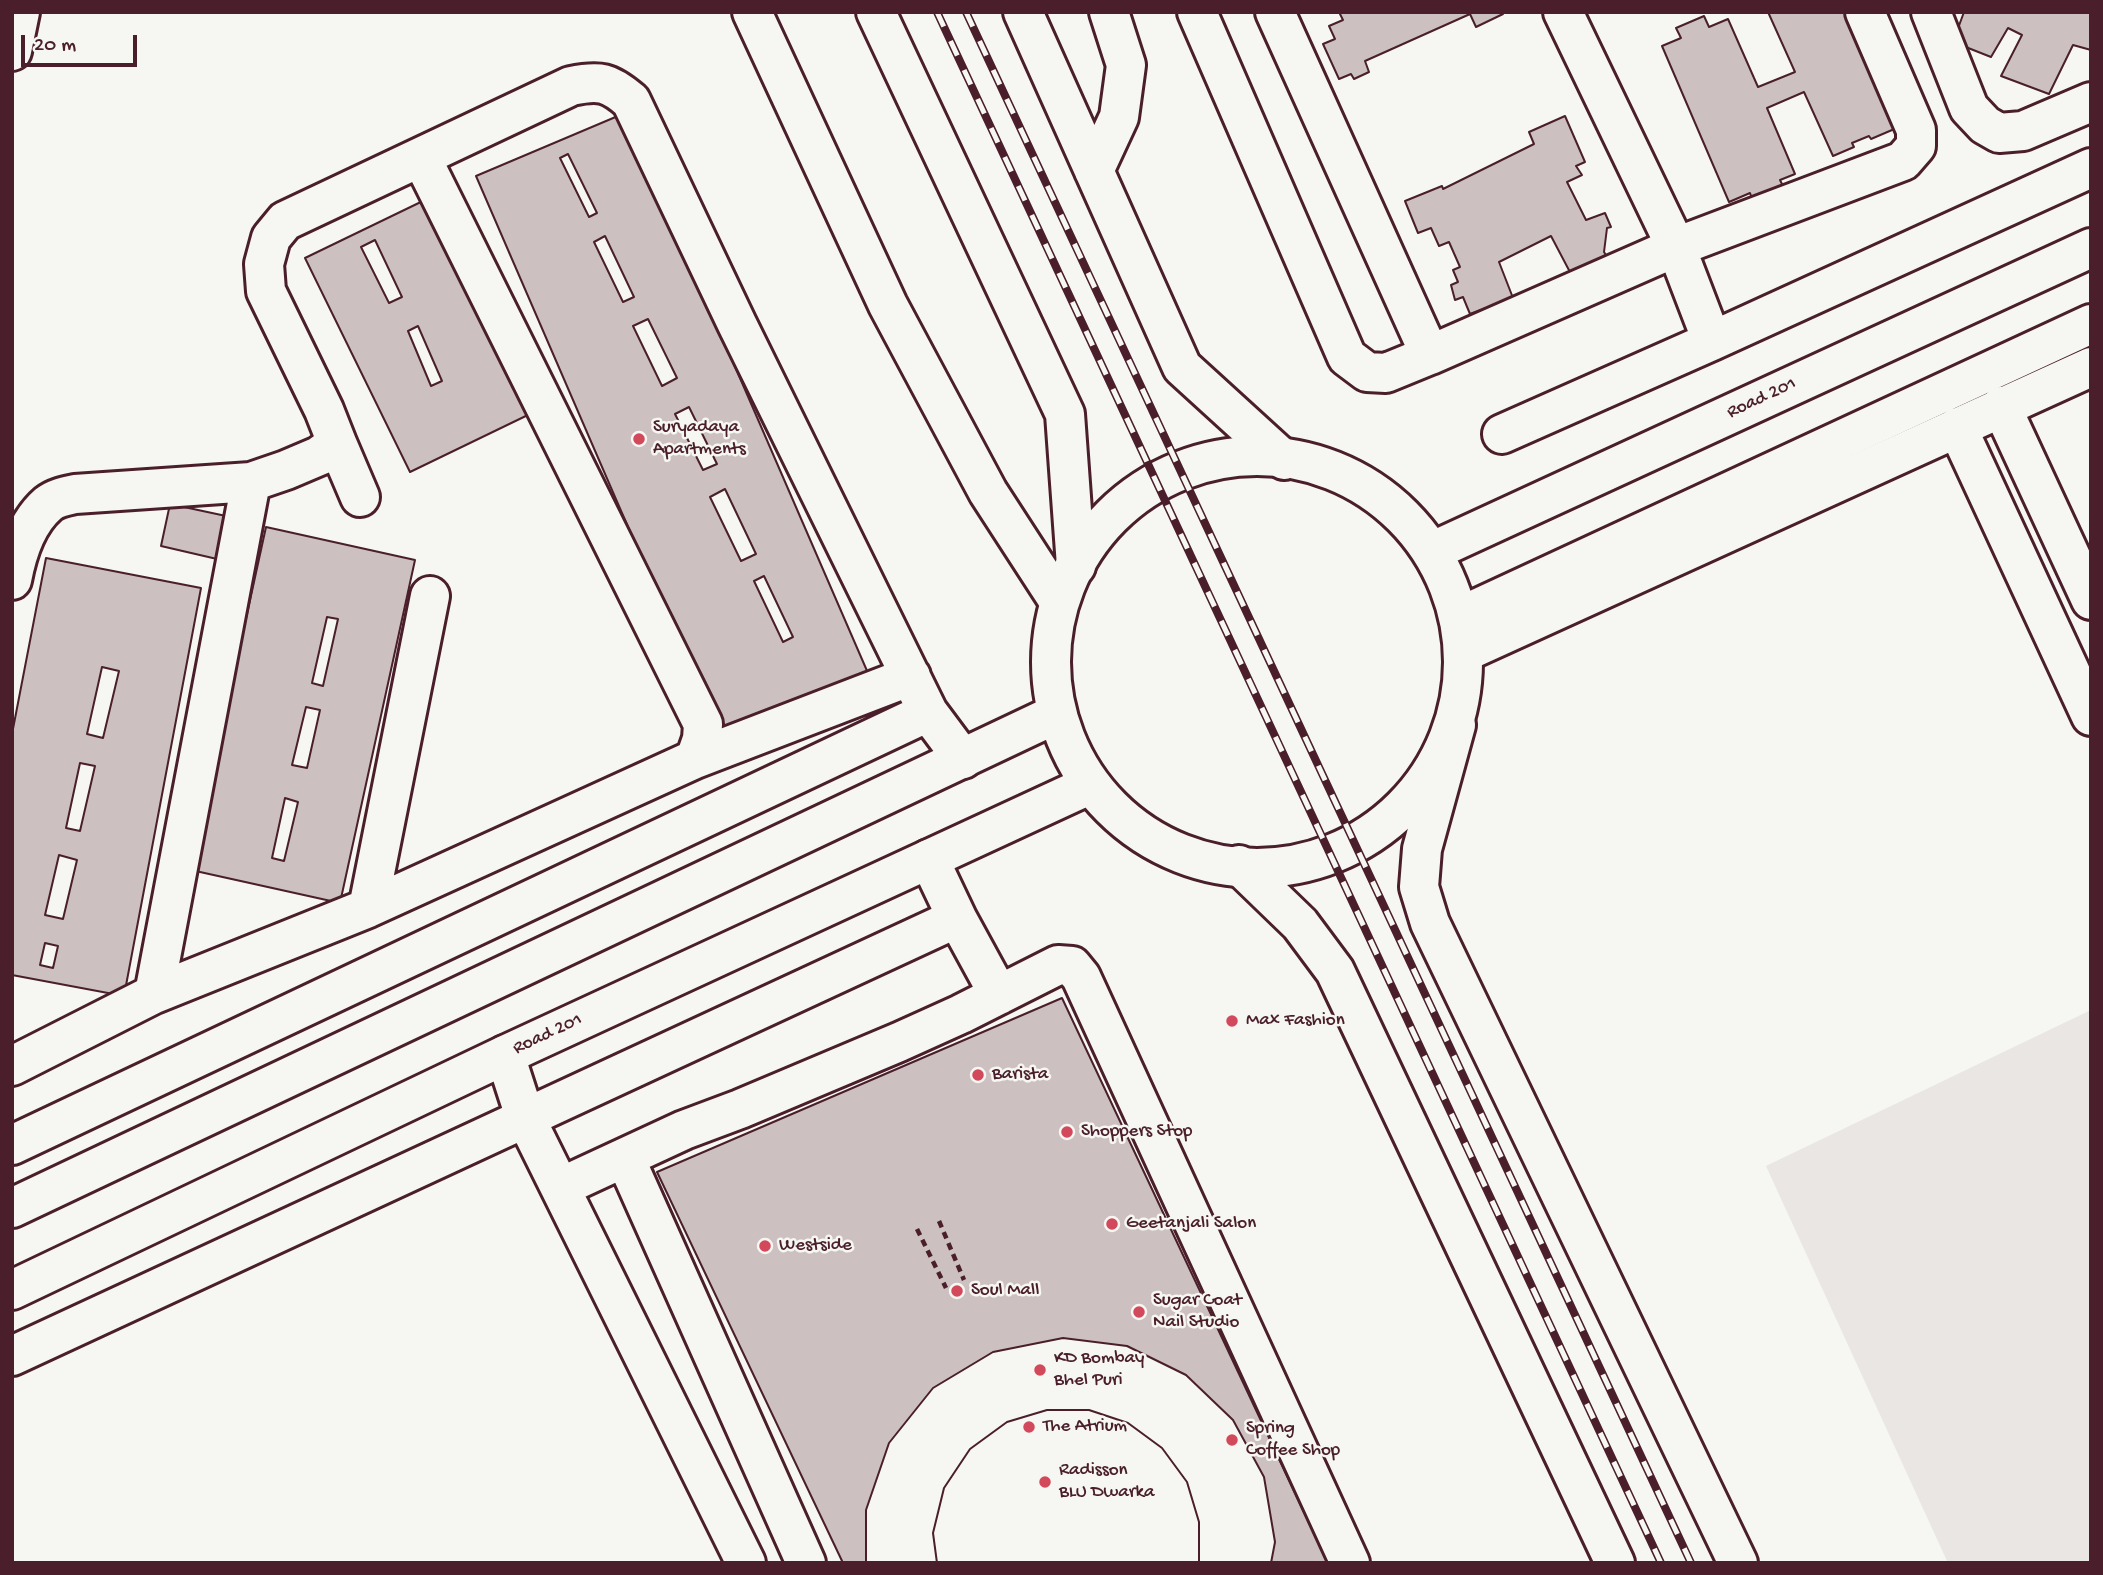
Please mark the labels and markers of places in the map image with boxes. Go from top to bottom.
place label: Suryadaya Apartments [653,417,746,461]
marker: Suryadaya Apartments [631,431,647,447]
place label: Max Fashion [1246,1010,1345,1032]
marker: Max Fashion [1224,1013,1240,1029]
place label: Barista [992,1064,1048,1086]
marker: Barista [970,1067,986,1083]
place label: Shoppers Stop [1081,1121,1192,1143]
marker: Shoppers Stop [1059,1124,1075,1140]
place label: Geetanjali Salon [1126,1213,1256,1235]
marker: Geetanjali Salon [1104,1216,1120,1232]
place label: Westside [779,1235,852,1257]
marker: Westside [757,1238,773,1254]
place label: Soul Mall [971,1280,1039,1302]
marker: Soul Mall [949,1283,965,1299]
place label: Sugar Coat Nail Studio [1153,1290,1242,1334]
marker: Sugar Coat Nail Studio [1131,1304,1147,1320]
place label: KD Bombay Bhel Puri [1054,1348,1144,1392]
marker: KD Bombay Bhel Puri [1032,1362,1048,1378]
place label: The Atrium [1043,1416,1127,1438]
place label: Spring Coffee Shop [1246,1418,1340,1462]
marker: The Atrium [1021,1419,1037,1435]
marker: Spring Coffee Shop [1224,1432,1240,1448]
place label: Radisson BLU Dwarka [1059,1460,1155,1504]
marker: Radisson BLU Dwarka [1037,1474,1053,1490]

